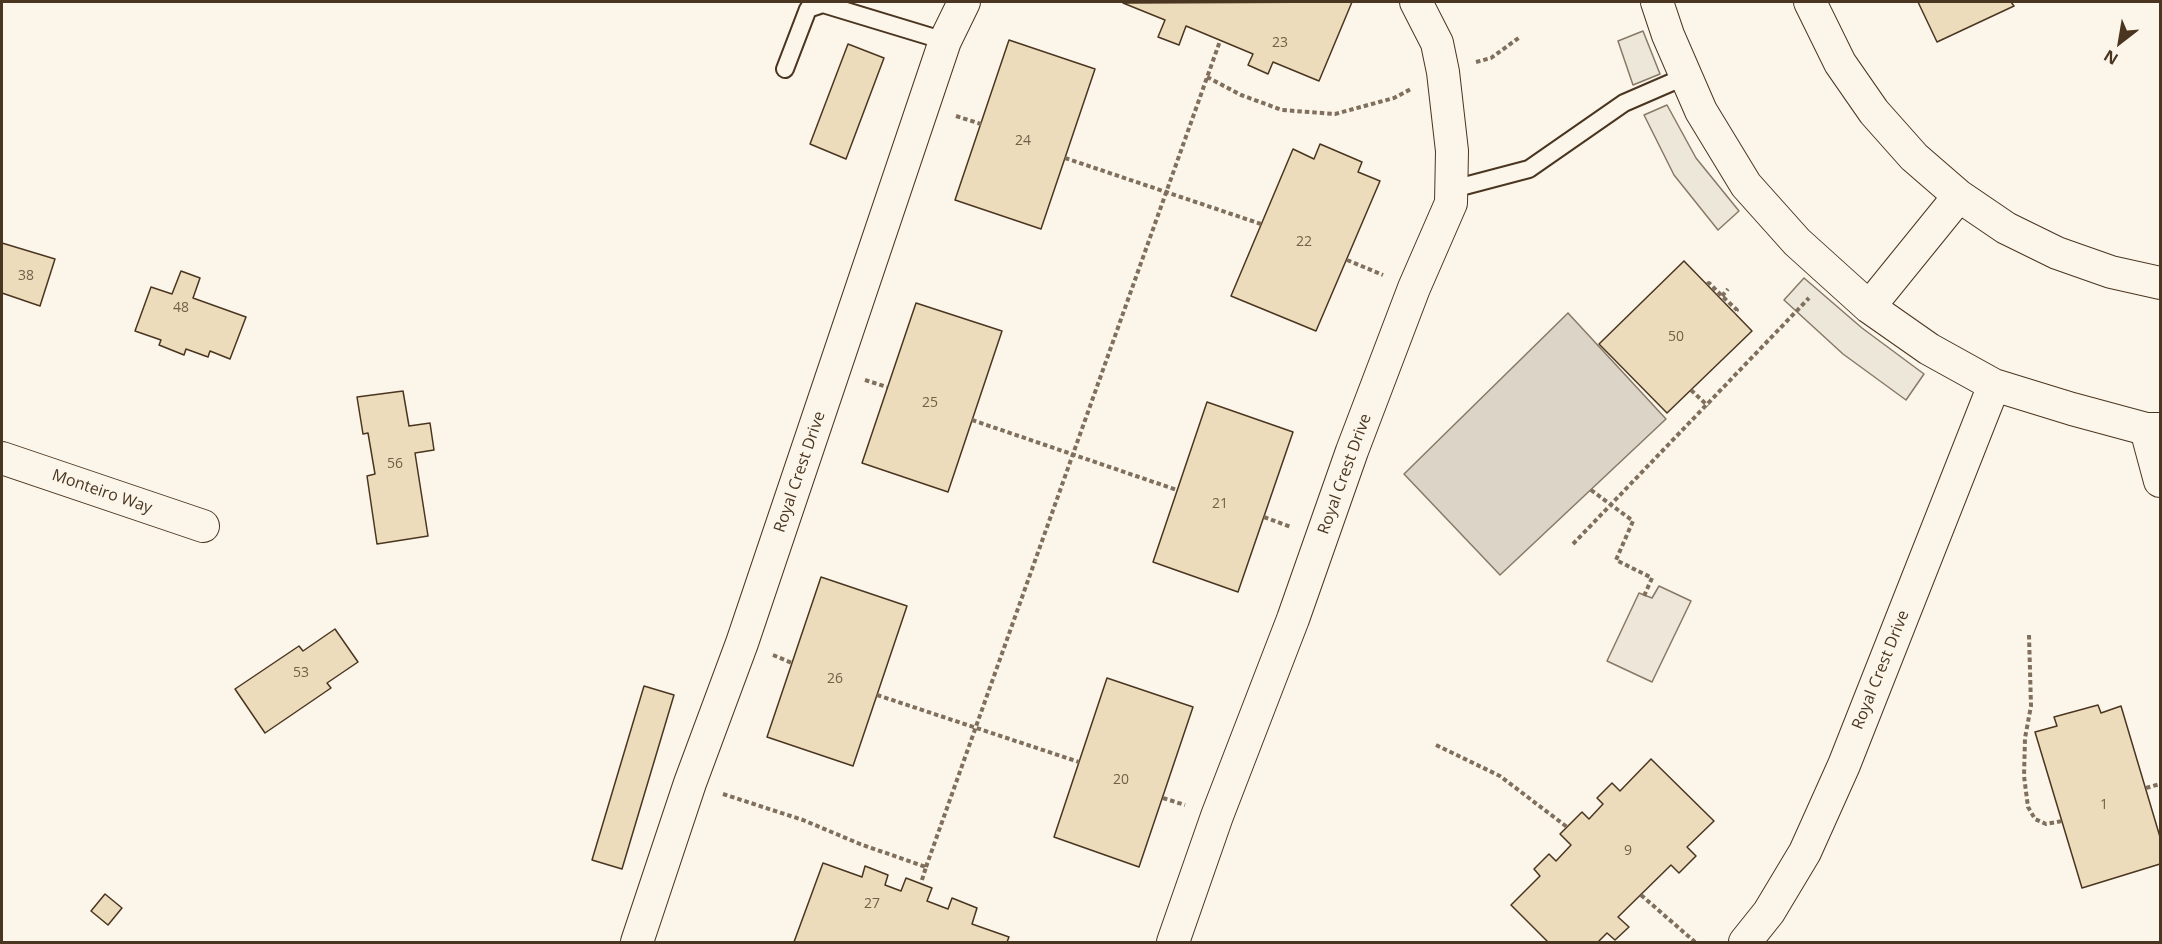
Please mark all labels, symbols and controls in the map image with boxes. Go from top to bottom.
north arrow [2090,12,2150,72]
house number: 23 [1272,35,1288,51]
text: N [2099,45,2122,70]
house number: 24 [1015,133,1031,149]
house number: 22 [1296,234,1312,250]
house number: 38 [18,268,34,284]
house number: 48 [173,300,189,316]
house number: 50 [1668,329,1684,345]
house number: 25 [922,395,938,411]
street label: Royal Crest Drive [770,409,830,535]
street label: Royal Crest Drive [1314,411,1376,537]
house number: 56 [387,456,403,472]
street label: Monteiro Way [49,466,155,518]
house number: 21 [1212,496,1228,512]
street label: Royal Crest Drive [1848,608,1914,732]
house number: 53 [293,665,309,681]
house number: 26 [827,671,843,687]
house number: 20 [1113,772,1129,788]
house number: 1 [2100,797,2108,813]
house number: 9 [1624,843,1632,859]
house number: 27 [864,896,880,912]

